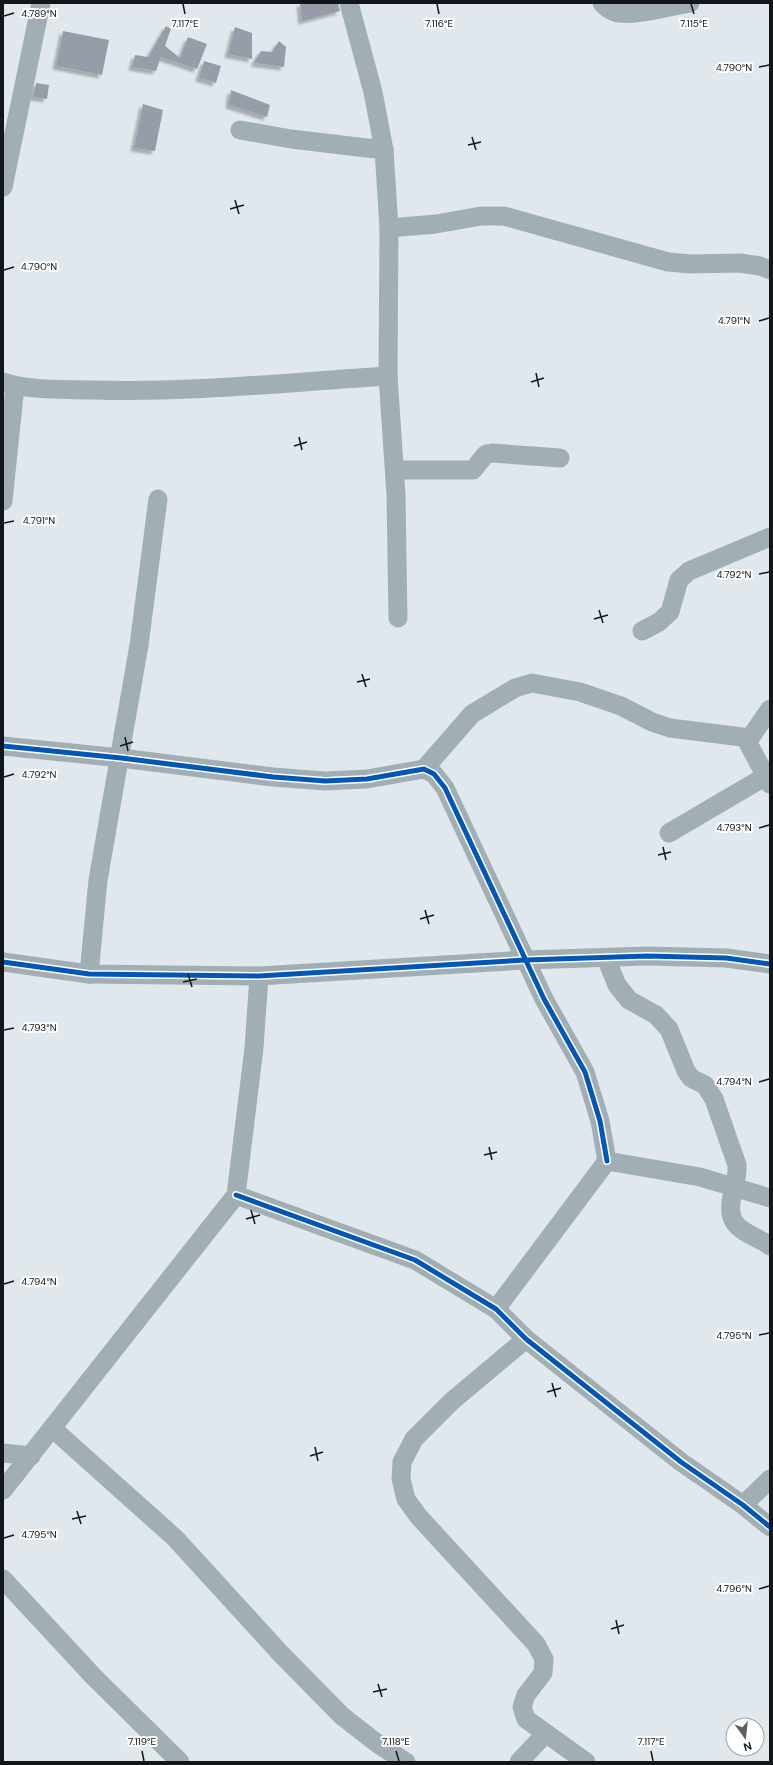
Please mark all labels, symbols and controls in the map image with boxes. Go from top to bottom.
text: 4.789°N [21,7,57,20]
text: 7.117°E [171,17,199,30]
text: 7.116°E [425,17,453,30]
text: 7.115°E [680,17,708,30]
text: 4.790°N [716,61,752,74]
text: 4.790°N [21,260,57,273]
text: 4.791°N [718,314,750,327]
text: 4.791°N [23,514,55,527]
text: 4.792°N [716,568,752,581]
text: 4.792°N [21,768,57,781]
text: 4.793°N [716,821,752,834]
text: 4.793°N [21,1021,57,1034]
text: 4.794°N [716,1075,752,1088]
text: 4.794°N [21,1275,57,1288]
text: 4.795°N [716,1329,752,1342]
text: 4.795°N [21,1528,57,1541]
text: 4.796°N [716,1582,752,1595]
north arrow [725,1717,765,1757]
text: 7.119°E [128,1735,156,1748]
text: 7.118°E [382,1735,410,1748]
text: 7.117°E [637,1735,665,1748]
text: N [742,1739,753,1754]

